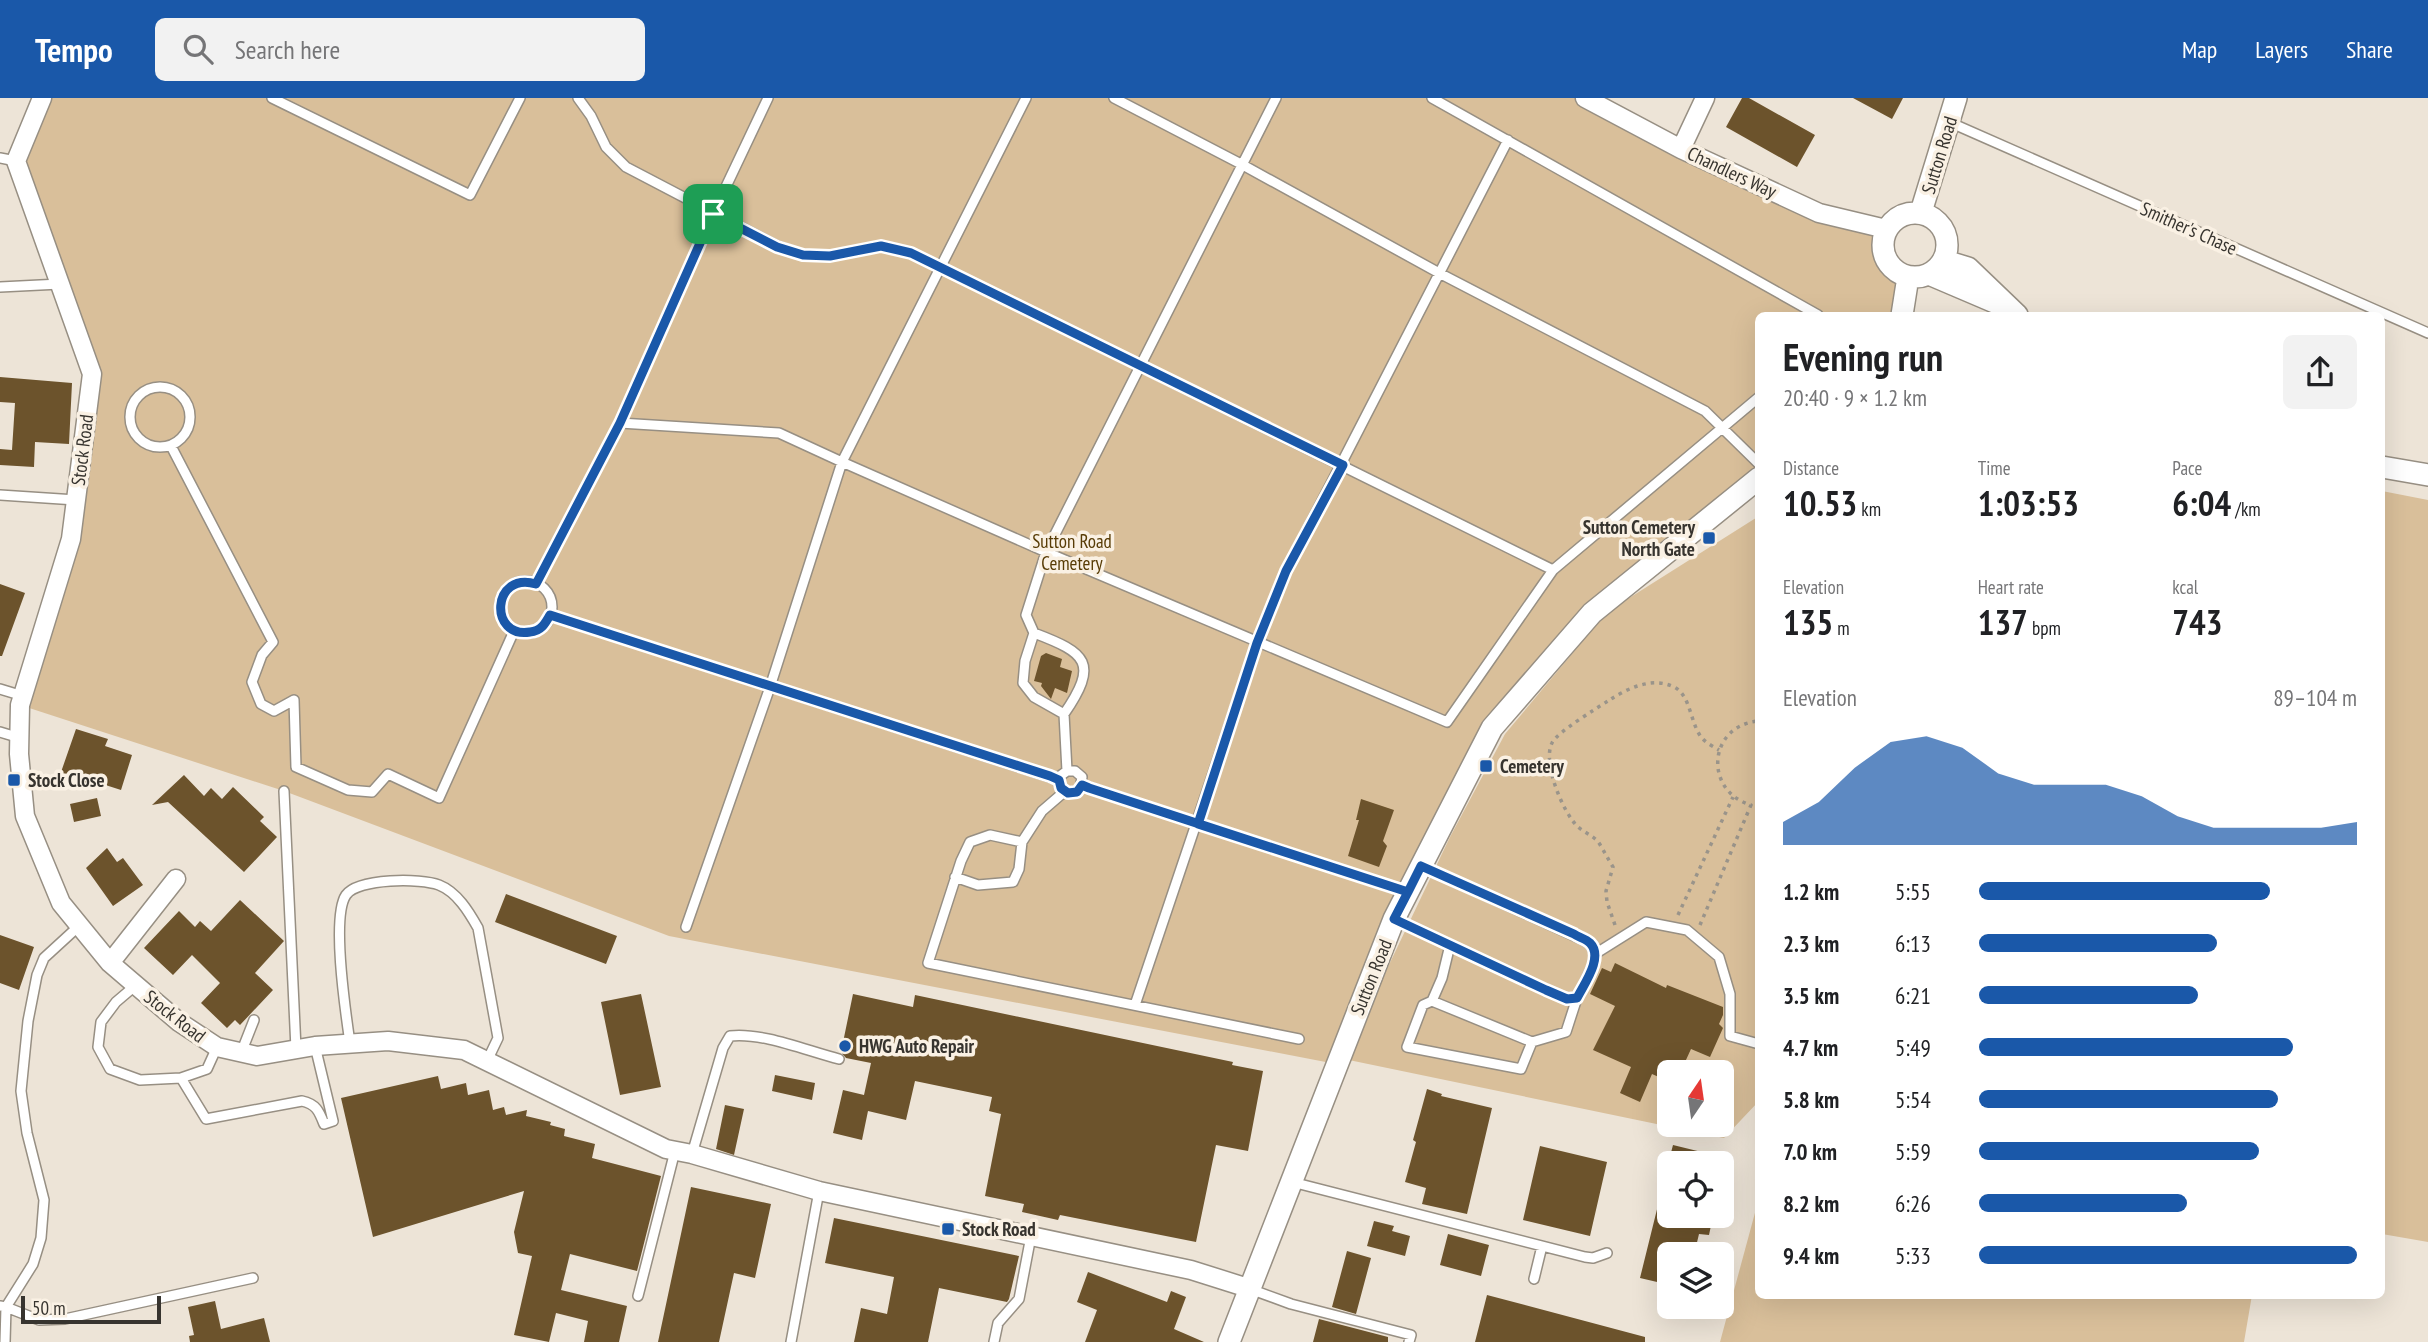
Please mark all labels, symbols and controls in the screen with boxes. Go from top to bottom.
search box [155,18,645,81]
text: Tempo [35,28,113,71]
icon: search [179,30,217,68]
text: Search here [235,33,340,66]
text: Map [2182,34,2217,65]
text: Layers [2255,34,2308,65]
text: Share [2346,34,2393,65]
street label: Sutton Road [1916,113,1962,197]
street label: Chandlers Way [1684,141,1781,203]
pin [683,184,743,244]
icon: arrive [694,195,732,233]
street label: Smither's Chase [2137,196,2241,260]
text: Evening run [1783,332,1943,381]
button: share [2283,335,2357,409]
text: 20:40 · 9 × 1.2 km [1783,383,1927,412]
street label: Stock Road [66,413,98,487]
text: Distance [1783,456,1839,480]
text: Time [1978,456,2011,480]
text: Pace [2172,456,2202,480]
text: 10.53 [1783,480,1857,526]
text: 1:03:53 [1978,480,2079,526]
text: 6:04 [2172,480,2231,526]
text: km [1857,497,1881,521]
text: /km [2231,497,2261,521]
place label: Sutton Cemetery North Gate [1583,515,1695,561]
park label: Sutton Road Cemetery [1032,529,1112,575]
marker: Sutton Cemetery North Gate [1701,530,1717,546]
text: Elevation [1783,575,1844,599]
text: Heart rate [1978,575,2044,599]
text: kcal [2172,575,2198,599]
text: 135 [1783,599,1833,645]
text: 137 [1978,599,2028,645]
text: 743 [2172,599,2223,645]
text: m [1833,616,1850,640]
text: bpm [2028,616,2061,640]
text: Elevation [1783,683,1857,712]
text: 89–104 m [2273,683,2357,712]
place label: Cemetery [1500,754,1564,778]
marker: Cemetery [1478,758,1494,774]
place label: Stock Close [28,768,105,792]
marker: Stock Close [6,772,22,788]
text: 1.2 km [1783,877,1839,906]
text: 5:55 [1895,877,1931,906]
text: 2.3 km [1783,929,1839,958]
text: 6:13 [1895,929,1931,958]
street label: Sutton Road [1345,936,1397,1018]
text: 3.5 km [1783,981,1839,1010]
text: 6:21 [1895,981,1931,1010]
street label: Stock Road [139,985,211,1047]
text: 4.7 km [1783,1033,1838,1062]
text: 5:49 [1895,1033,1931,1062]
place label: HWG Auto Repair [859,1034,975,1058]
marker: HWG Auto Repair [837,1038,853,1054]
north arrow [1657,1060,1734,1138]
map controls [1657,1060,1734,1319]
text: 5.8 km [1783,1085,1839,1114]
text: 5:54 [1895,1085,1931,1114]
text: 7.0 km [1783,1137,1837,1166]
text: 5:59 [1895,1137,1931,1166]
button: locate [1657,1151,1734,1228]
text: 8.2 km [1783,1189,1839,1218]
text: 6:26 [1895,1189,1931,1218]
place label: Stock Road [962,1217,1036,1241]
marker: Stock Road [940,1221,956,1237]
text: 9.4 km [1783,1241,1839,1270]
text: 5:33 [1895,1241,1931,1270]
button: layers [1657,1242,1734,1319]
scale bar [21,1293,161,1325]
text: 50 m [32,1296,66,1320]

